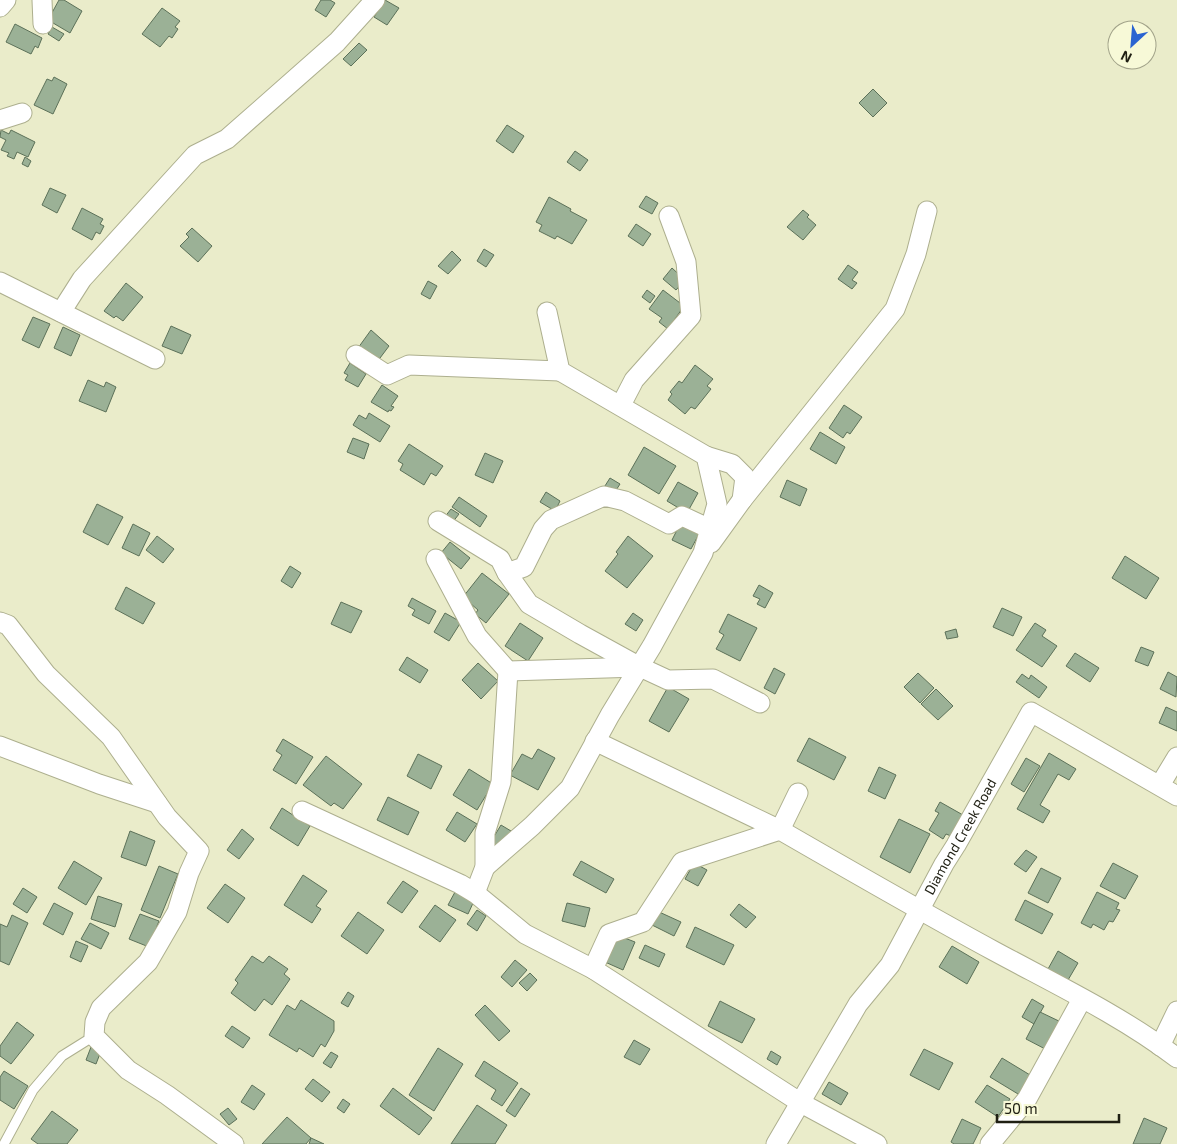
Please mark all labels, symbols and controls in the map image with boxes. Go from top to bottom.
north arrow [1107,20,1157,70]
text: N [1118,47,1134,67]
street label: Diamond Creek Road [920,775,1000,897]
scale bar [997,1092,1120,1124]
text: 50 m [1004,1099,1038,1117]

